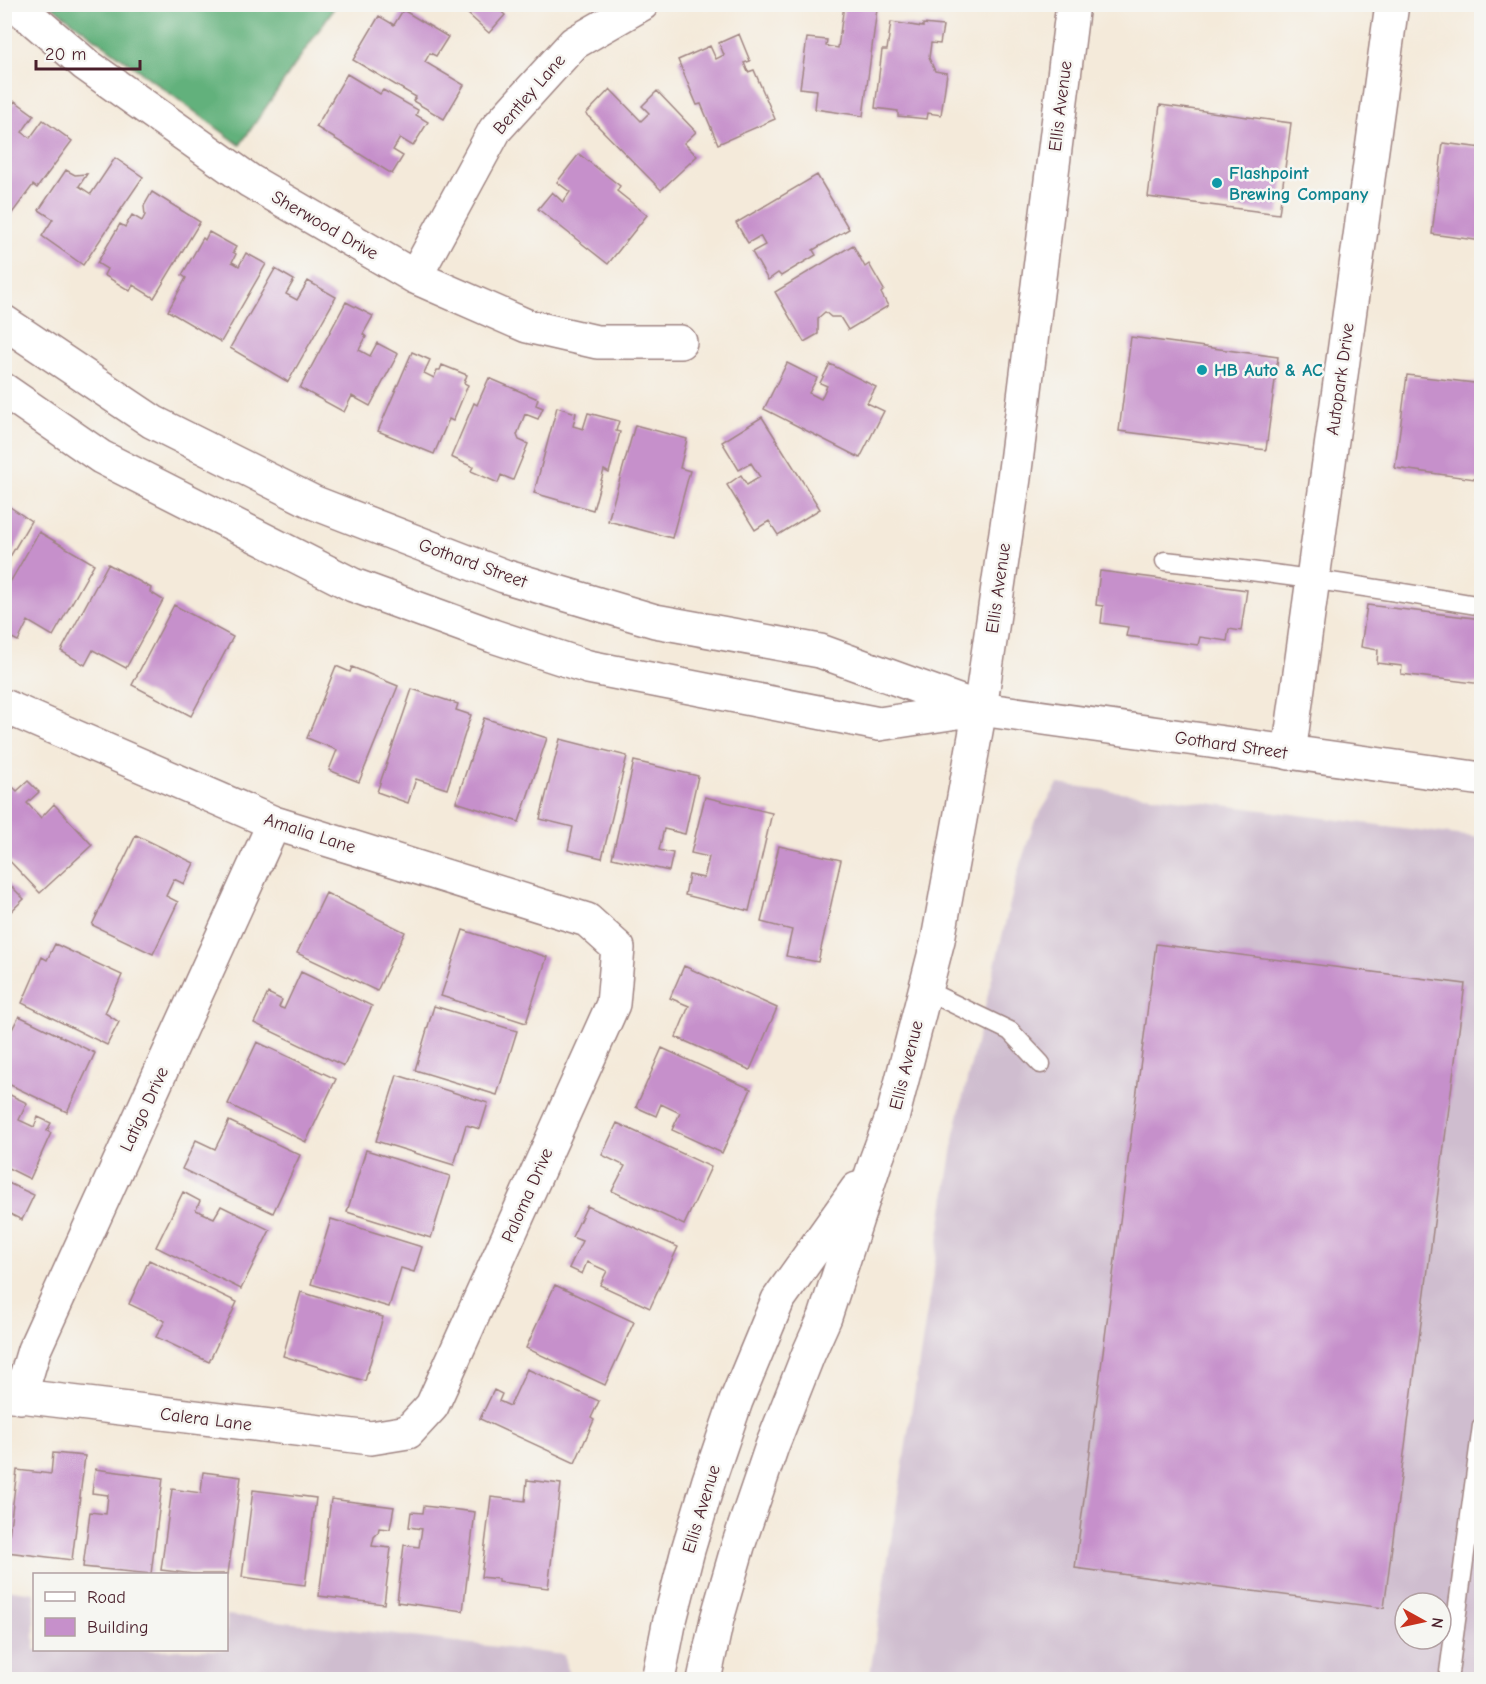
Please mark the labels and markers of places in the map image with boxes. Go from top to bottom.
place label: Flashpoint Brewing Company [1229,163,1369,205]
marker: Flashpoint Brewing Company [1210,176,1224,190]
place label: HB Auto & AC [1214,360,1323,381]
marker: HB Auto & AC [1195,363,1209,377]

